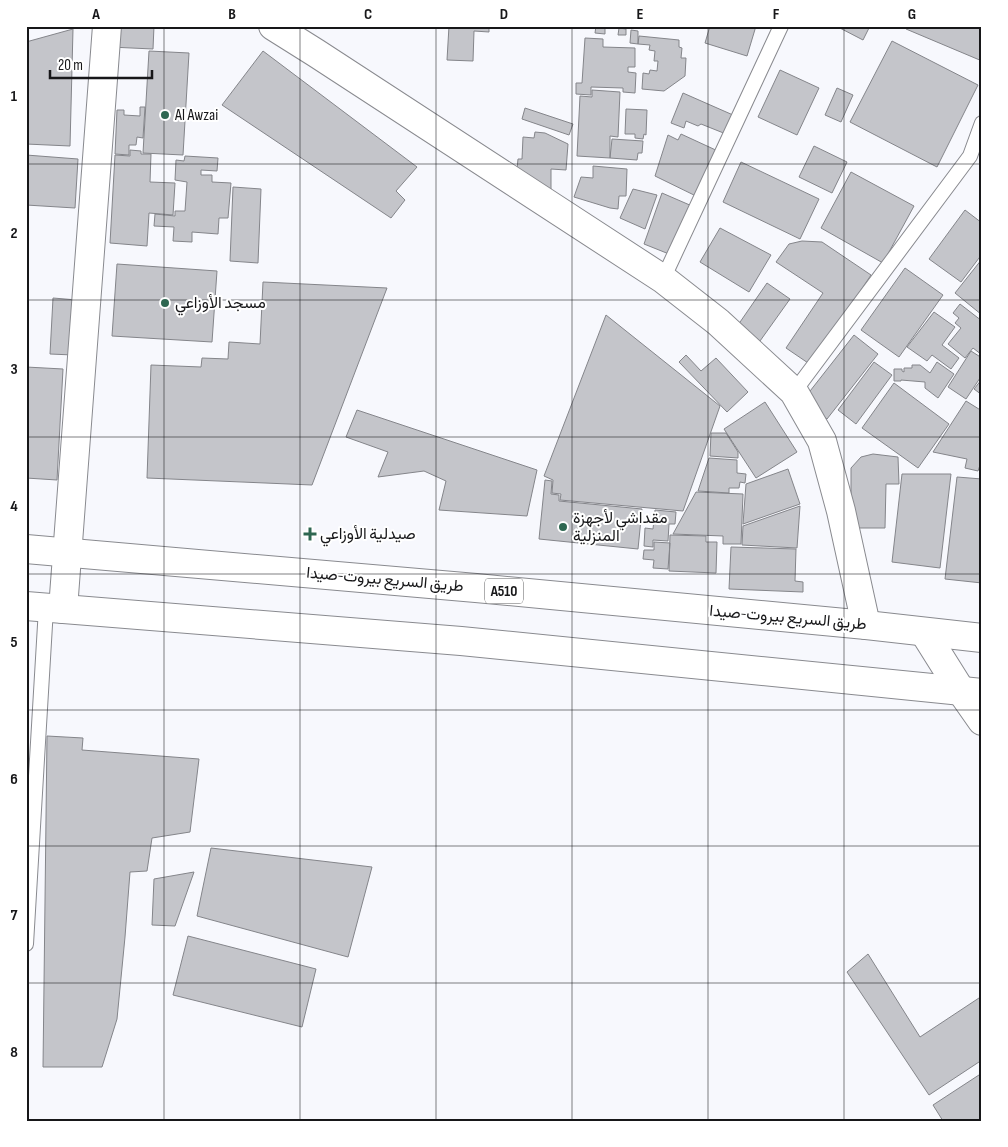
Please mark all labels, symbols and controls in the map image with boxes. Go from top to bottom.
text: A [91,5,100,24]
text: B [228,5,236,24]
text: C [364,5,372,24]
text: D [500,5,508,24]
text: E [637,5,644,24]
text: F [773,5,780,24]
text: G [908,5,916,24]
scale bar [50,48,152,80]
text: 20 m [58,56,83,75]
text: 1 [11,87,18,106]
place label: Al Awzai [174,106,218,125]
marker: Al Awzai [159,109,171,121]
text: 2 [10,224,18,243]
place label: مسجد الأوزاعي [175,294,266,316]
marker: مسجد الأوزاعي [159,297,171,309]
text: 3 [10,360,18,379]
text: 4 [10,497,18,516]
place label: مقداشي لأجهزة المنزلية [573,509,667,546]
marker: مقداشي لأجهزة المنزلية [557,521,569,533]
place label: صيدلية الأوزاعي [320,525,416,547]
marker: صيدلية الأوزاعي [304,528,316,540]
street label: طريق السريع بيروت-صيدا [305,564,464,597]
road number: A510 [485,578,523,604]
street label: طريق السريع بيروت-صيدا [708,602,867,635]
text: 5 [10,633,18,652]
text: 6 [10,770,18,789]
text: 7 [11,906,18,925]
text: 8 [10,1043,18,1062]

